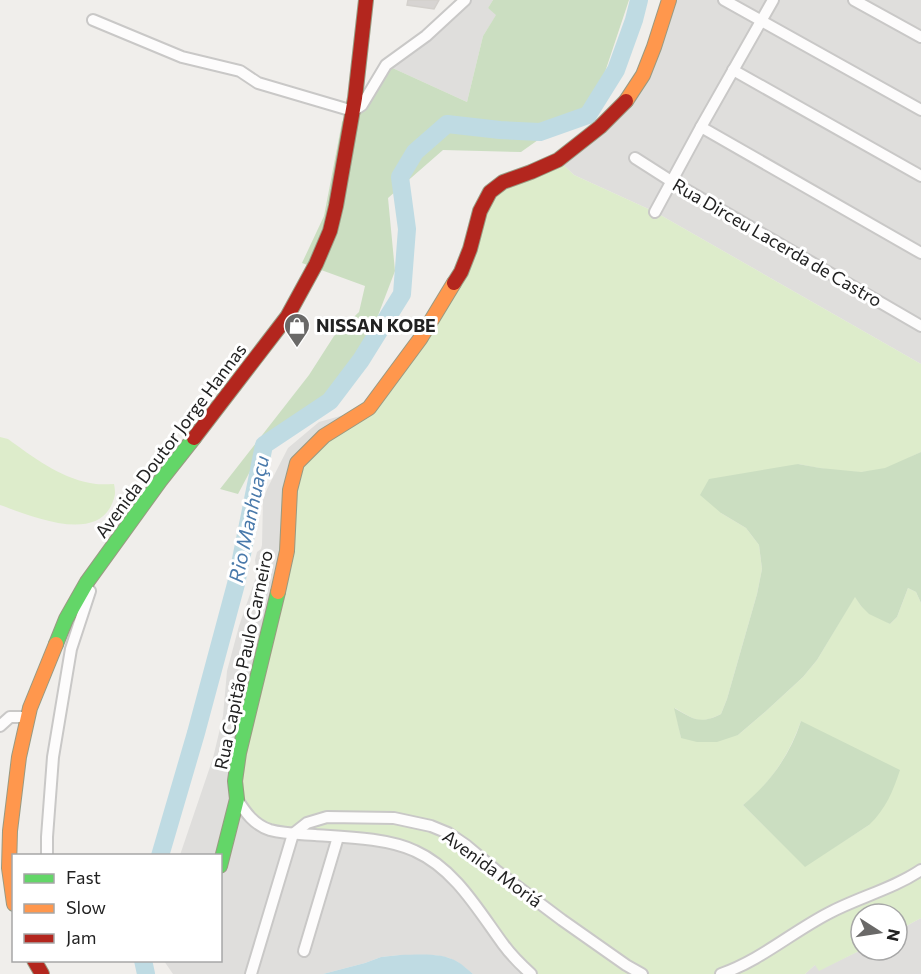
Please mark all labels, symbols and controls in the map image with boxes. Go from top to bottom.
street label: Rua Dirceu Lacerda de Castro [669,173,886,311]
shop icon: NISSAN KOBE [282,311,312,349]
place label: NISSAN KOBE [316,314,436,336]
street label: Avenida Doutor Jorge Hannas [90,339,251,542]
water label: Rio Manhuaçu [223,453,273,585]
street label: Rua Capitão Paulo Carneiro [209,548,277,771]
street label: Avenida Moriá [439,825,547,912]
legend [12,854,222,962]
text: Fast [66,866,101,888]
text: Slow [66,896,106,918]
north arrow [849,902,909,962]
text: Jam [66,926,96,948]
text: N [884,927,905,943]

